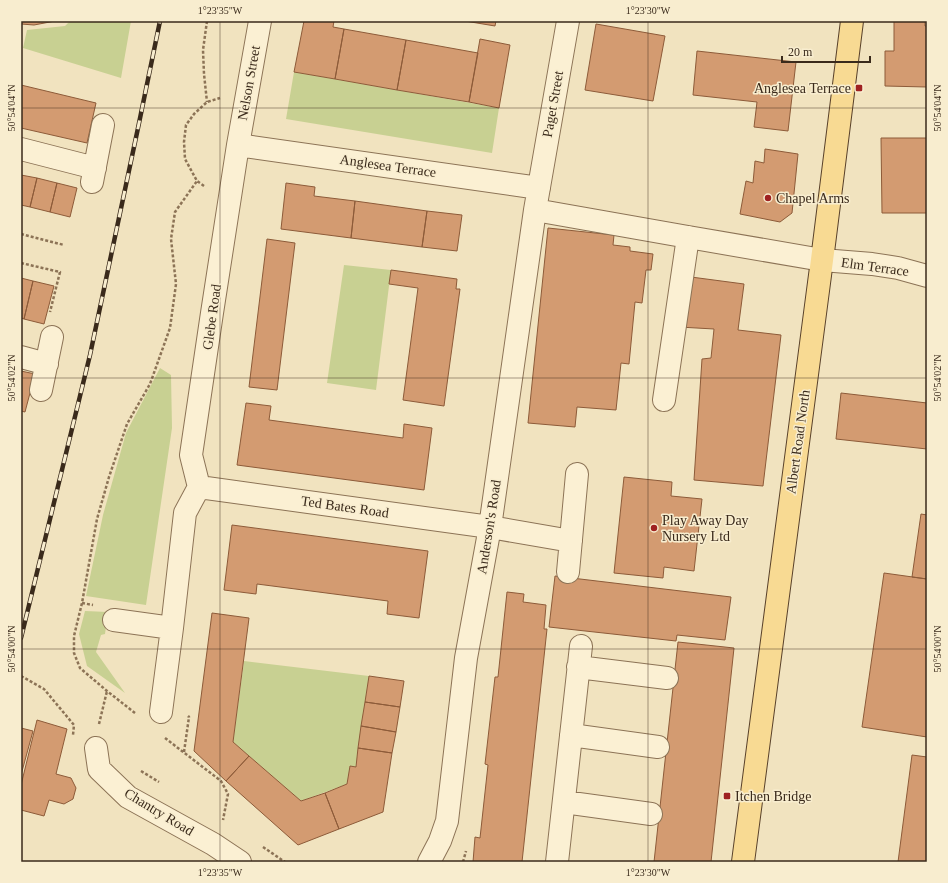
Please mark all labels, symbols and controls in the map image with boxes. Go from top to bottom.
text: 1°23'35"W [198,5,243,16]
text: 1°23'30"W [626,5,671,16]
scale bar [782,38,870,64]
street label: Nelson Street [235,44,263,122]
text: 20 m [788,45,813,59]
street label: Paget Street [540,69,566,138]
place label: Anglesea Terrace [754,81,851,96]
marker: Anglesea Terrace [854,83,864,93]
text: 50°54'04"N [6,84,17,132]
text: 50°54'04"N [932,84,943,132]
street label: Anglesea Terrace [339,152,437,180]
place label: Chapel Arms [776,191,850,206]
marker: Chapel Arms [763,193,773,203]
street label: Elm Terrace [840,255,910,279]
street label: Glebe Road [200,283,224,351]
text: 50°54'02"N [6,354,17,402]
text: 50°54'02"N [932,354,943,402]
street label: Albert Road North [783,389,813,495]
street label: Anderson's Road [474,479,504,575]
street label: Ted Bates Road [300,493,390,521]
place label: Play Away Day Nursery Ltd [662,513,749,544]
marker: Play Away Day Nursery Ltd [649,523,659,533]
text: 50°54'00"N [6,625,17,673]
text: 50°54'00"N [932,625,943,673]
street label: Chantry Road [122,785,196,839]
place label: Itchen Bridge [735,789,812,804]
marker: Itchen Bridge [722,791,732,801]
text: 1°23'35"W [198,867,243,878]
text: 1°23'30"W [626,867,671,878]

